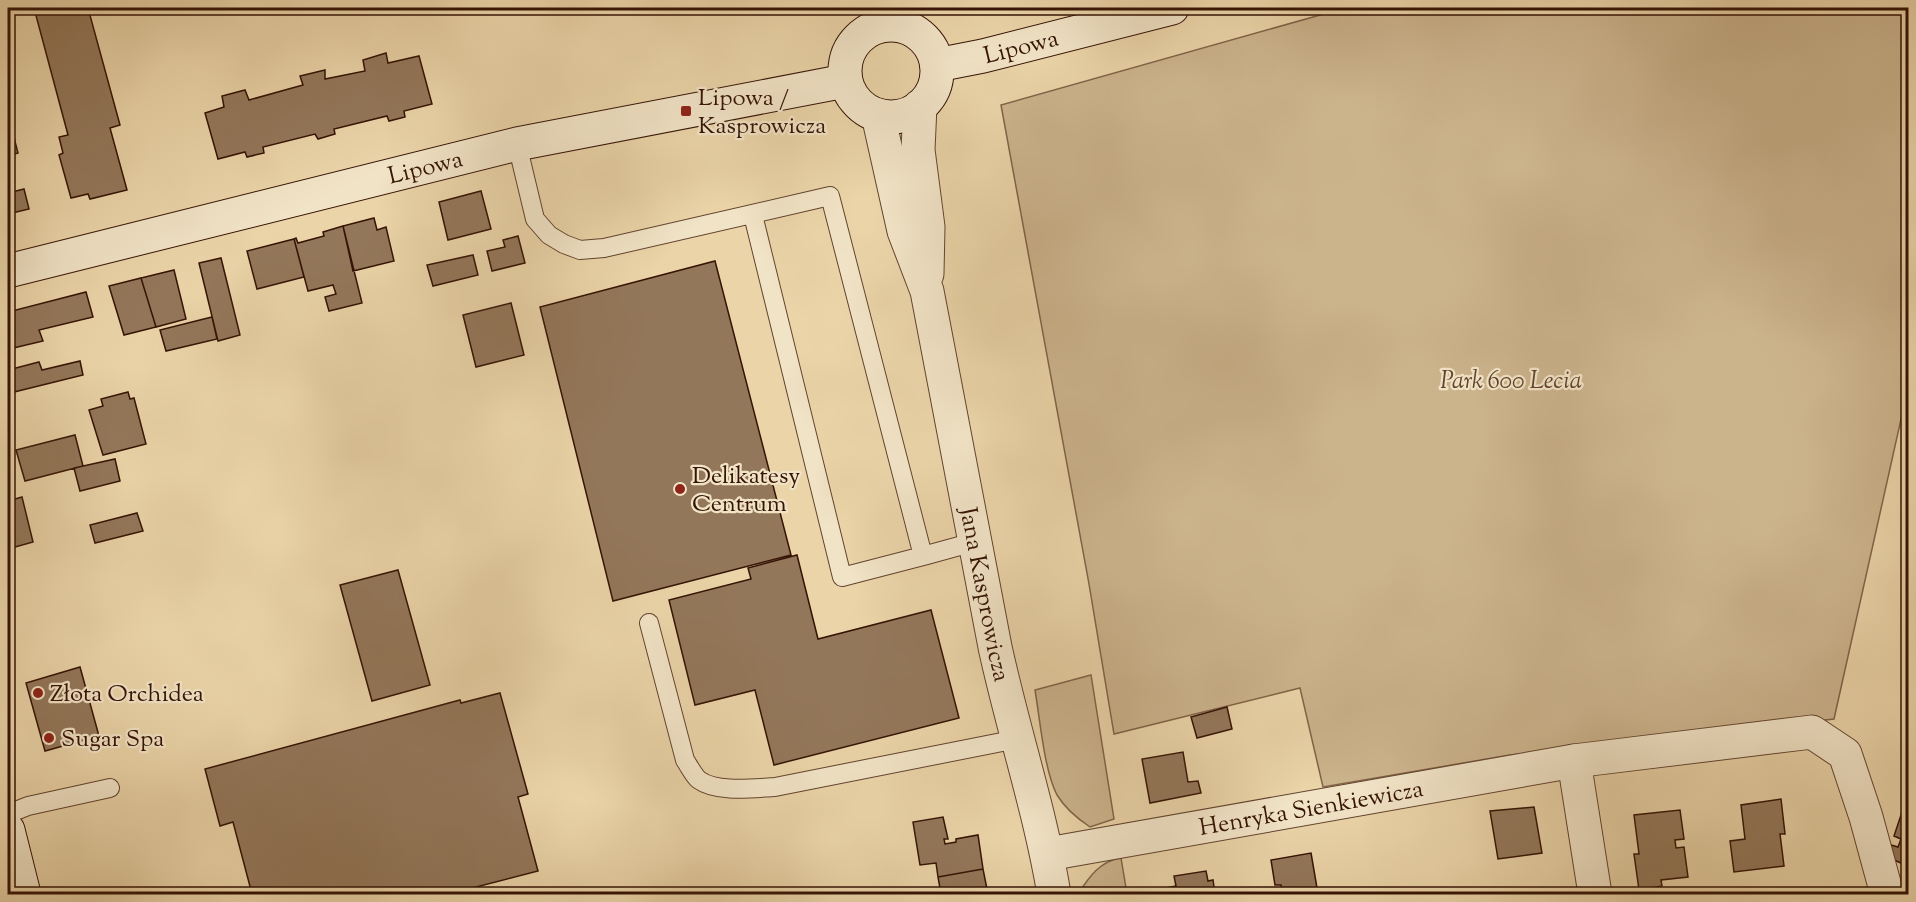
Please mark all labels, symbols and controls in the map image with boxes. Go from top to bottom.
street label: Lipowa [980,22,1062,74]
place label: Lipowa / Kasprowicza [698,82,826,144]
marker: Lipowa / Kasprowicza [679,104,693,118]
street label: Lipowa [385,143,467,195]
park label: Park 600 Lecia [1440,365,1582,399]
place label: Delikatesy Centrum [692,460,800,522]
marker: Delikatesy Centrum [673,482,687,496]
street label: Jana Kasprowicza [949,503,1017,685]
place label: Złota Orchidea [50,678,204,712]
marker: Złota Orchidea [31,686,45,700]
place label: Sugar Spa [61,723,164,757]
marker: Sugar Spa [42,731,56,745]
street label: Henryka Sienkiewicza [1197,773,1426,846]

